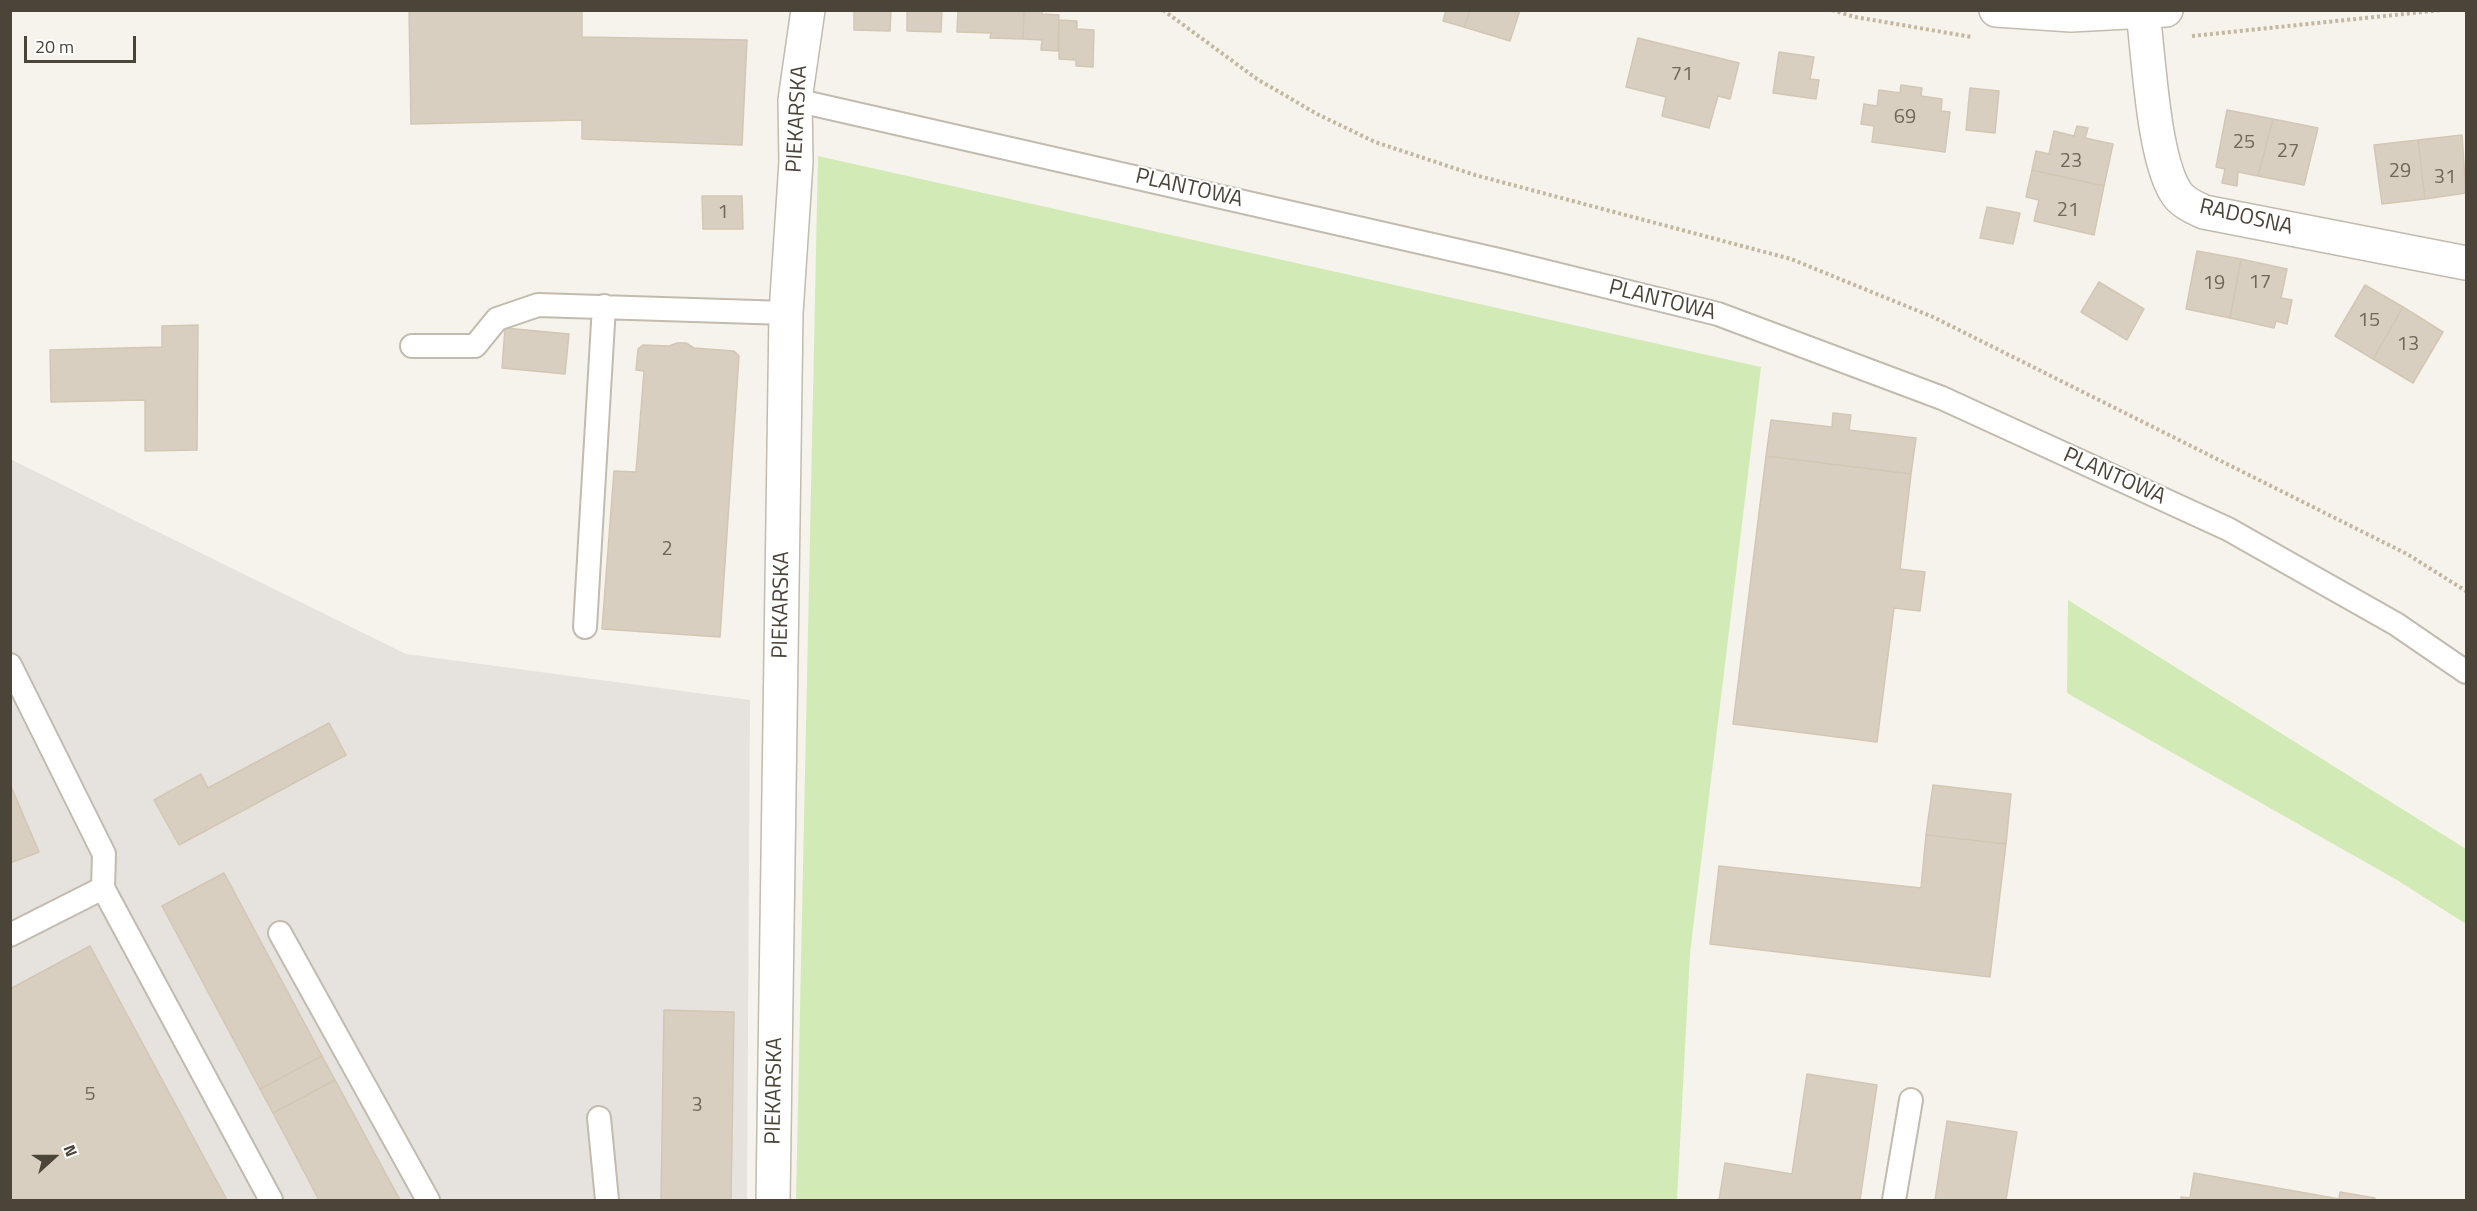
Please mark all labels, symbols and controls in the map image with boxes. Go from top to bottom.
scale bar [27,24,140,62]
text: 20 m [35,33,74,60]
house number: 71 [1671,63,1693,87]
street label: PIEKARSKA [782,65,814,173]
house number: 69 [1894,106,1916,130]
house number: 25 [2233,131,2255,155]
house number: 27 [2277,140,2299,164]
house number: 23 [2060,150,2082,174]
house number: 29 [2389,160,2411,184]
street label: PLANTOWA [1133,164,1245,214]
house number: 31 [2434,166,2456,190]
street label: RADOSNA [2197,194,2295,242]
house number: 21 [2057,199,2079,223]
house number: 1 [717,201,729,225]
house number: 17 [2249,271,2271,295]
house number: 19 [2203,272,2225,296]
street label: PLANTOWA [1606,275,1718,327]
house number: 15 [2358,309,2380,333]
house number: 13 [2397,333,2419,357]
street label: PLANTOWA [2059,443,2169,511]
house number: 2 [661,538,673,562]
street label: PIEKARSKA [768,551,796,659]
street label: PIEKARSKA [761,1037,789,1145]
house number: 5 [84,1083,96,1107]
house number: 3 [691,1094,703,1118]
north arrow [24,1127,84,1187]
text: N [58,1141,84,1160]

